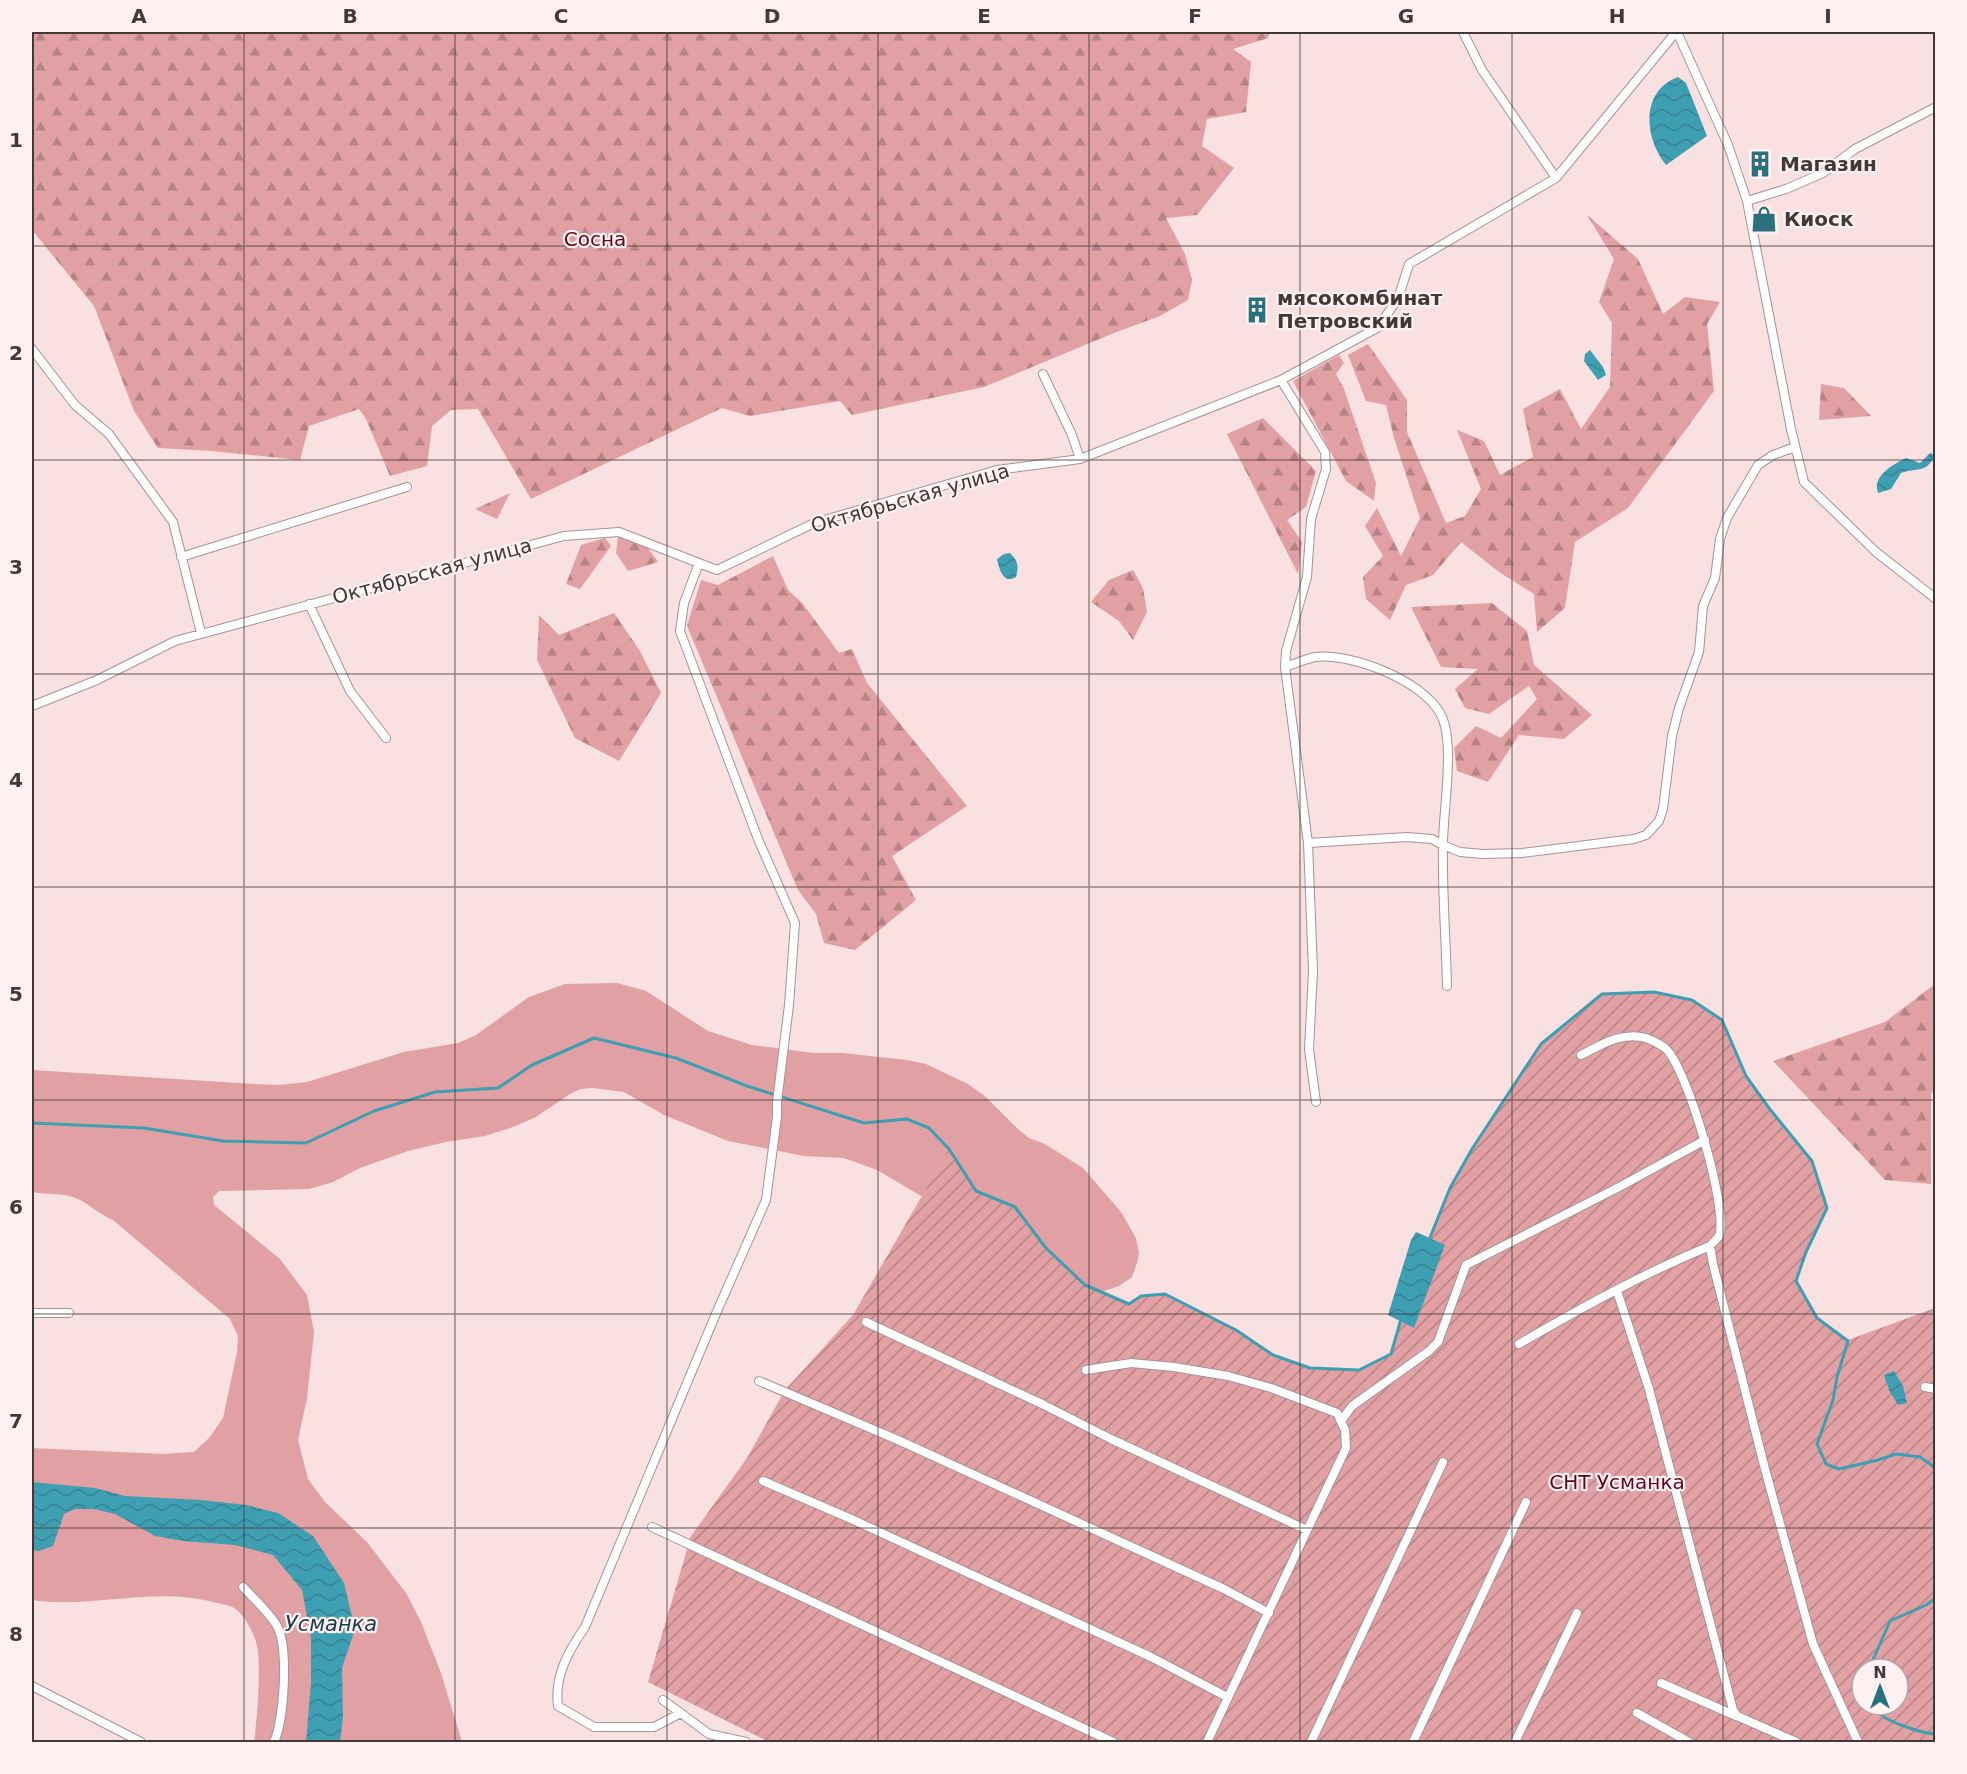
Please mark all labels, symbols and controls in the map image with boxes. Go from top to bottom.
text: A [131,4,147,28]
text: B [342,4,358,28]
text: C [554,4,568,28]
text: D [764,4,780,28]
text: E [977,4,991,28]
text: F [1188,4,1202,28]
text: G [1398,4,1414,28]
text: H [1609,4,1625,28]
text: I [1824,4,1832,28]
text: 1 [9,128,23,152]
building icon: Магазин [1745,149,1775,179]
place label: Магазин [1780,152,1877,176]
shop icon: Киоск [1749,204,1779,234]
place label: Киоск [1784,207,1854,231]
park label: Сосна [564,227,626,251]
place label: мясокомбинат Петровский [1277,286,1443,333]
building icon: мясокомбинат Петровский [1242,295,1272,325]
text: 2 [9,341,23,365]
street label: Октябрьская улица [808,458,1012,538]
street label: Октябрьская улица [330,533,534,609]
text: 3 [9,555,23,579]
text: 4 [9,768,23,792]
text: 5 [9,982,23,1006]
text: 6 [9,1195,23,1219]
text: 7 [9,1409,23,1433]
park label: СНТ Усманка [1549,1470,1685,1494]
water label: Усманка [285,1612,377,1636]
text: 8 [9,1622,23,1646]
north arrow [1850,1657,1910,1717]
text: N [1873,1663,1887,1682]

